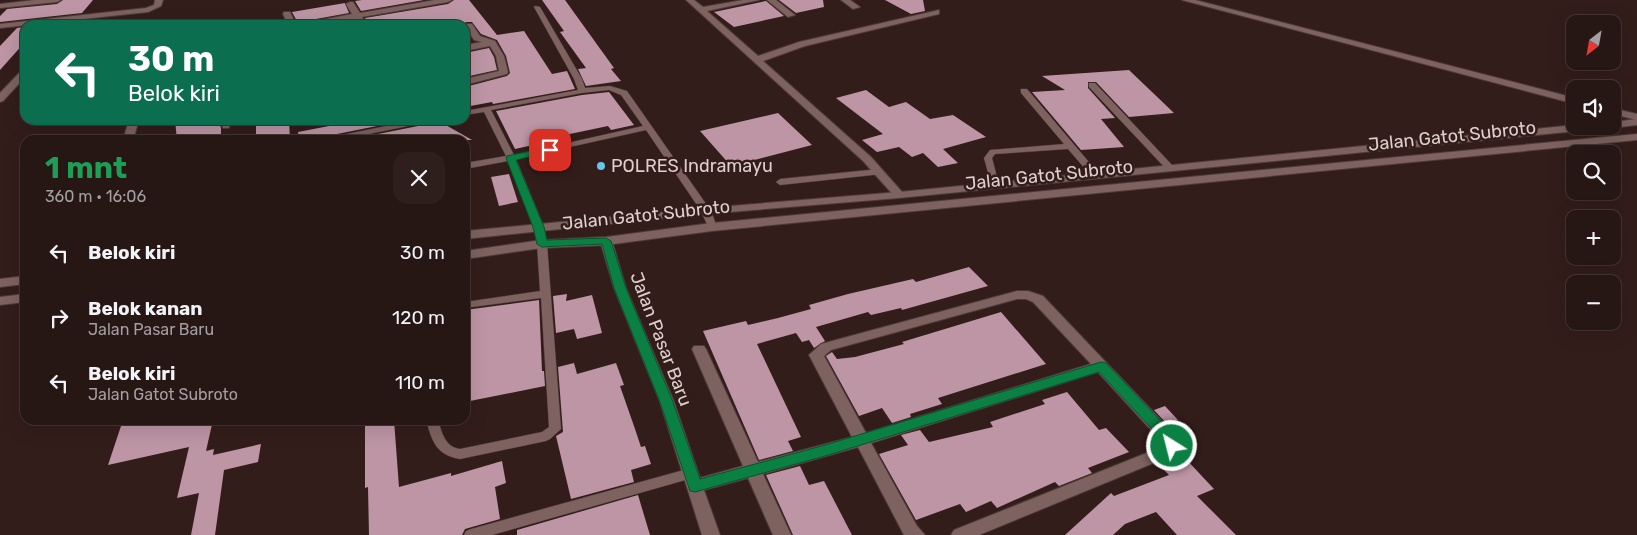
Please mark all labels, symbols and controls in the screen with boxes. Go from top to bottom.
north arrow [1566,15,1621,70]
map controls [1566,15,1621,330]
text: 30 m [128,38,214,80]
icon: left [45,40,110,105]
text: Belok kiri [128,80,220,107]
button: sound [1566,80,1621,135]
street label: Jalan Gatot Subroto [1367,116,1537,156]
pin [529,129,571,171]
icon: arrive [536,136,564,164]
button: search [1566,145,1621,200]
text: 1 mnt [45,150,127,186]
button: close [393,152,445,204]
place label: POLRES Indramayu [611,155,773,177]
street label: Jalan Gatot Subroto [964,155,1134,195]
marker: POLRES Indramayu [595,160,607,172]
text: 360 m · 16:06 [45,187,146,206]
street label: Jalan Gatot Subroto [561,195,731,235]
button: + [1566,210,1621,265]
icon: left [45,239,73,267]
text: Belok kiri [88,241,175,264]
text: 30 m [400,241,445,264]
street label: Jalan Pasar Baru [625,269,697,409]
button: − [1566,275,1621,330]
text: Belok kanan [88,297,203,320]
icon: right [45,304,73,332]
text: 120 m [392,306,445,329]
text: Jalan Pasar Baru [88,320,214,339]
text: Belok kiri [88,362,175,385]
icon: left [45,369,73,397]
text: 110 m [395,371,445,394]
text: Jalan Gatot Subroto [88,385,238,404]
position arrow [1145,419,1197,471]

